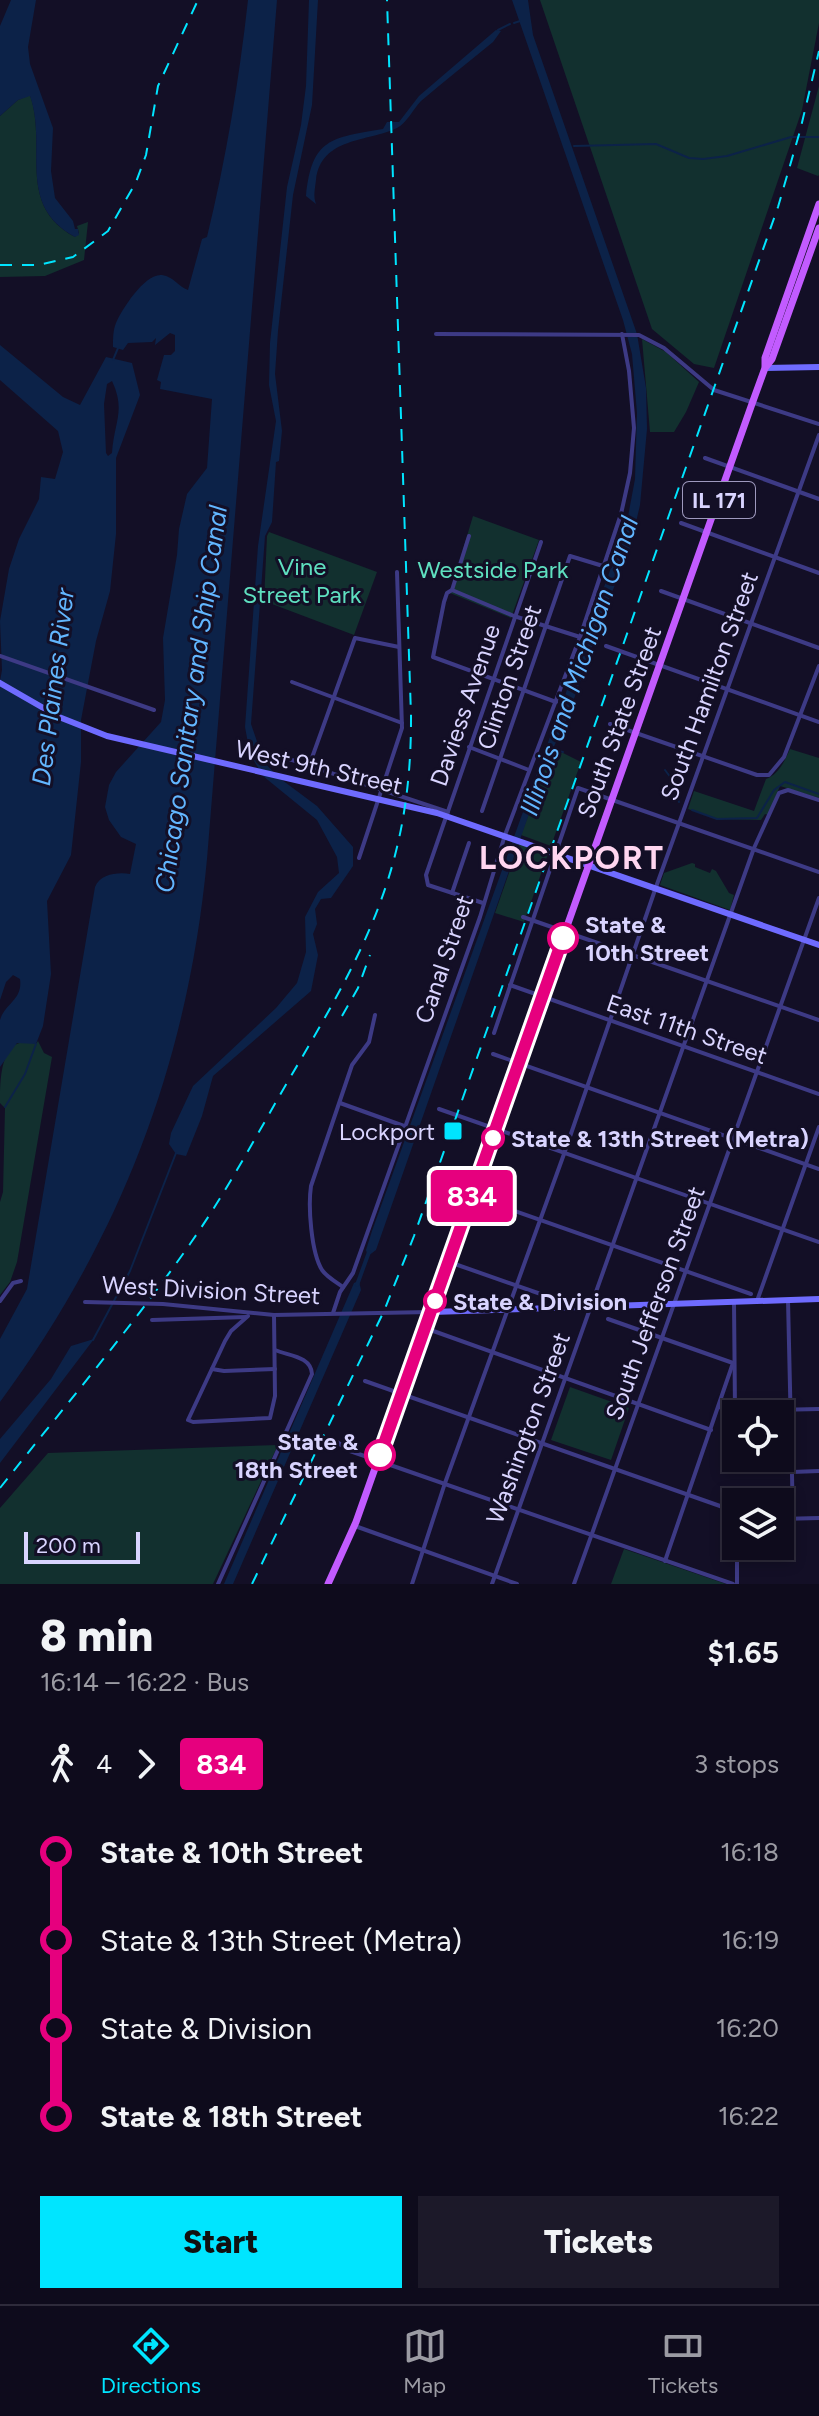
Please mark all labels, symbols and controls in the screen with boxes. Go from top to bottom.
road number: IL 171 [683,482,755,518]
water label: Chicago Sanitary and Ship Canal [148,503,234,895]
water label: Illinois and Michigan Canal [513,512,645,820]
park label: Vine Street Park [243,552,362,609]
park label: Westside Park [418,555,569,584]
street label: South Hamilton Street [654,568,764,804]
water label: Des Plaines River [25,585,81,788]
street label: Clinton Street [471,601,547,753]
street label: Daviess Avenue [424,620,506,790]
street label: South State Street [571,622,667,822]
street label: West 9th Street [233,734,405,800]
district label: LOCKPORT [479,839,665,877]
street label: Canal Street [409,891,479,1027]
place label: State & 10th Street [585,910,709,967]
marker: State & 10th Street [548,923,578,953]
street label: East 11th Street [603,988,771,1070]
place label: Lockport [339,1117,435,1146]
marker: Lockport [442,1120,464,1142]
place label: State & 13th Street (Metra) [511,1124,809,1153]
marker: State & 13th Street (Metra) [482,1127,504,1149]
line badge: 834 [426,1170,518,1222]
text: 834 [447,1179,497,1213]
street label: South Jefferson Street [599,1182,711,1424]
street label: West Division Street [101,1270,321,1310]
place label: State & Division [453,1287,627,1316]
marker: State & Division [424,1290,446,1312]
street label: Washington Street [480,1328,576,1528]
map controls [722,1400,794,1560]
button: locate [722,1400,794,1472]
place label: State & 18th Street [235,1427,358,1484]
marker: State & 18th Street [365,1440,395,1470]
button: layers [722,1488,794,1560]
scale bar [24,1528,140,1564]
text: 200 m [36,1532,101,1559]
text: 8 min [40,1609,153,1662]
text: $1.65 [707,1634,779,1671]
text: 16:14 – 16:22 · Bus [40,1666,249,1698]
icon: walk [40,1742,84,1786]
icon: forward [124,1742,168,1786]
text: 834 [196,1747,247,1781]
text: 4 [96,1748,112,1780]
text: 3 stops [694,1748,779,1780]
text: State & 10th Street [100,1834,363,1871]
text: 16:18 [720,1836,779,1868]
text: State & 13th Street (Metra) [100,1922,462,1959]
text: 16:19 [722,1924,779,1956]
text: State & Division [100,2010,312,2047]
text: 16:20 [716,2012,779,2044]
text: State & 18th Street [100,2098,362,2135]
text: 16:22 [718,2100,779,2132]
button: Start [40,2196,402,2288]
button: Tickets [418,2196,779,2288]
tab: Directions [101,2324,201,2399]
tab: Map [403,2324,447,2399]
tab: Tickets [648,2324,718,2399]

